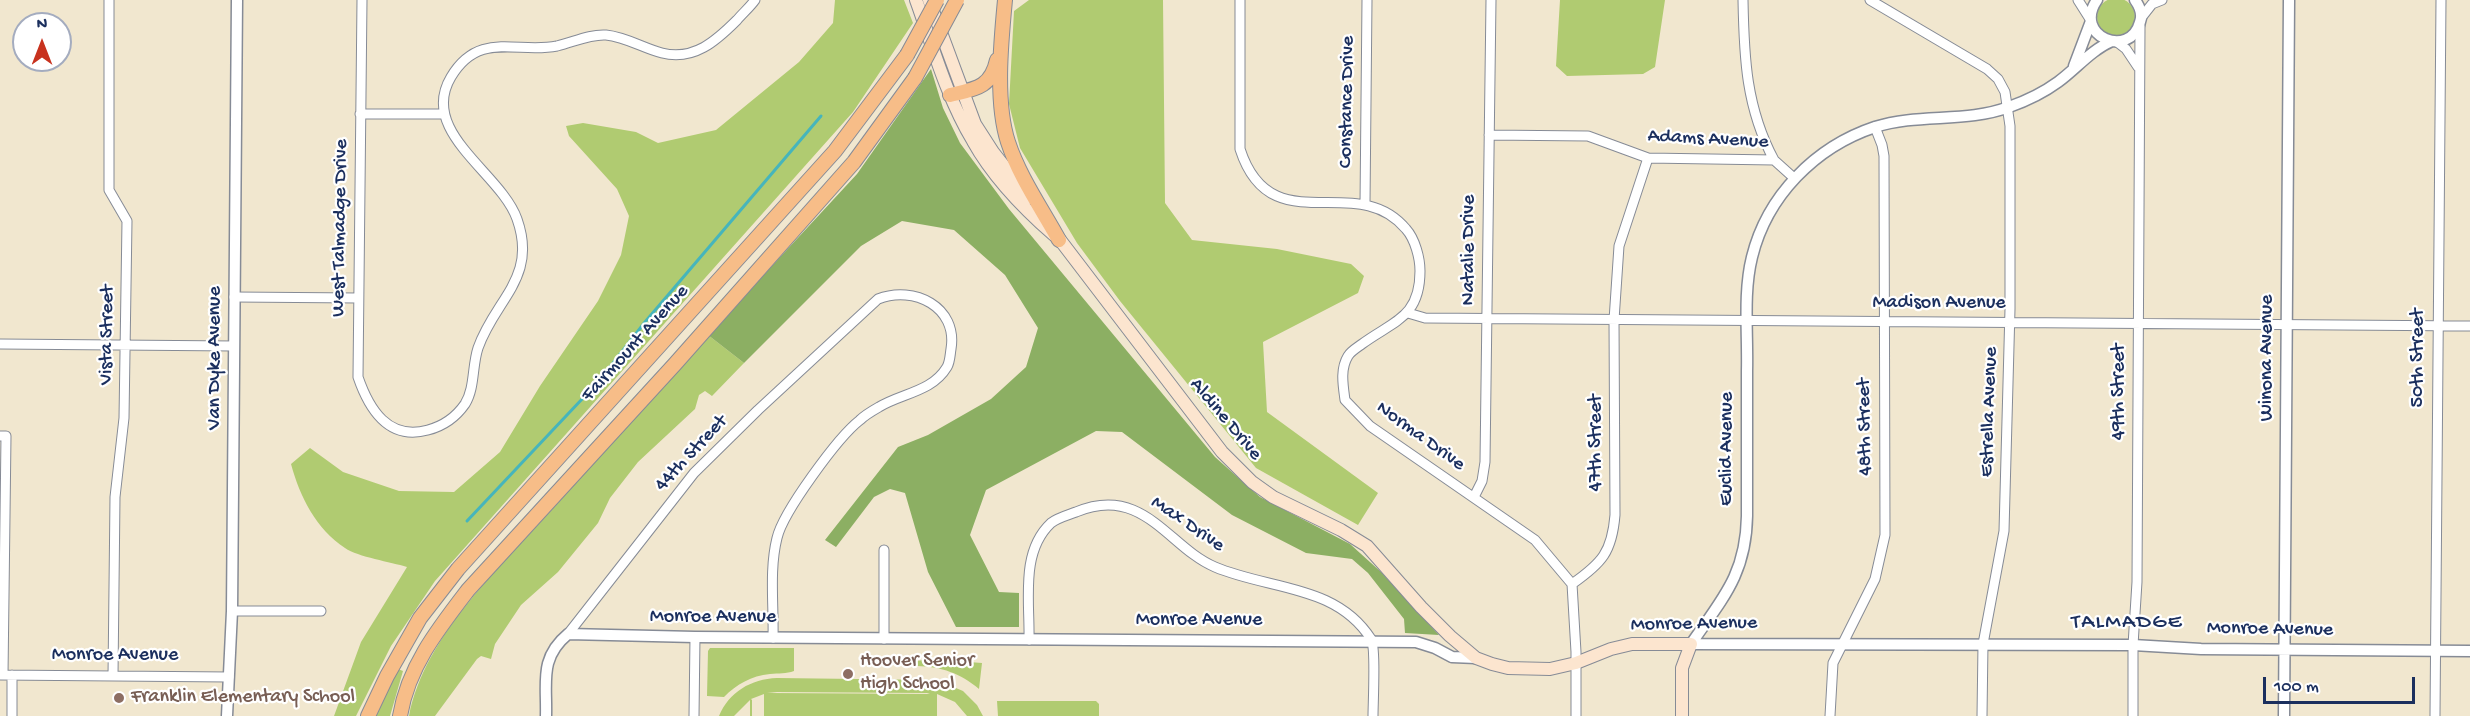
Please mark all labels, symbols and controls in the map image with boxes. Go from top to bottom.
north arrow [12,12,72,72]
text: N [37,16,47,35]
street label: Constance Drive [1335,36,1361,168]
street label: Adams Avenue [1647,125,1769,155]
street label: West Talmadge Drive [327,139,355,317]
street label: Natalie Drive [1458,195,1482,305]
street label: Fairmount Avenue [577,281,695,407]
street label: Vista Street [95,285,121,385]
street label: Van Dyke Avenue [204,286,228,430]
street label: Madison Avenue [1872,292,2006,316]
street label: Winona Avenue [2256,295,2280,421]
street label: 50th Street [2407,309,2431,407]
street label: 49th Street [2108,344,2132,440]
street label: Estrella Avenue [1976,347,2004,477]
street label: Aldine Drive [1184,374,1266,466]
street label: 48th Street [1853,378,1879,476]
street label: Euclid Avenue [1716,392,1740,506]
street label: 47th Street [1585,395,1609,491]
street label: Norma Drive [1371,397,1469,477]
street label: 44th Street [651,411,733,497]
street label: Max Drive [1146,492,1228,558]
street label: Monroe Avenue [650,606,776,630]
street label: Monroe Avenue [1136,609,1262,633]
district label: TALMADGE [2071,611,2183,637]
street label: Monroe Avenue [1631,612,1757,638]
street label: Monroe Avenue [2207,617,2333,643]
street label: Monroe Avenue [52,644,178,668]
place label: Hoover Senior High School [860,650,974,697]
scale bar [2266,665,2418,703]
marker: Hoover Senior High School [841,667,855,681]
text: 100 m [2274,677,2319,698]
place label: Franklin Elementary School [131,686,355,710]
marker: Franklin Elementary School [112,691,126,705]

